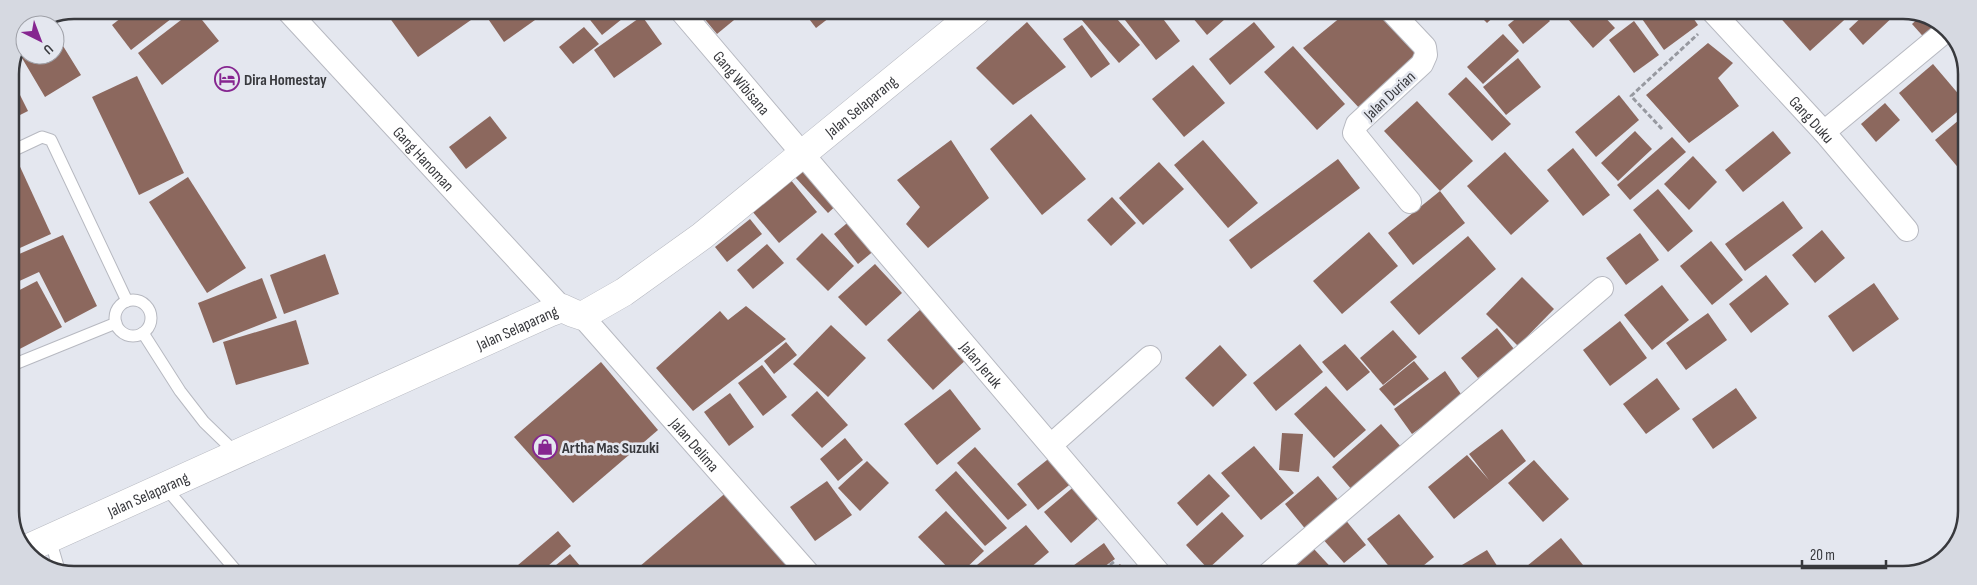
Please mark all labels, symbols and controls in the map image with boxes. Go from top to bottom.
north arrow [15,15,65,65]
text: U [40,41,57,58]
street label: Gang Wibisana [708,48,773,119]
hotel icon: Dira Homestay [214,66,240,92]
street label: Jalan Durian [1360,68,1420,125]
place label: Dira Homestay [244,71,327,90]
street label: Jalan Selaparang [821,72,901,143]
street label: Gang Duku [1785,93,1837,148]
street label: Gang Hanoman [388,123,457,196]
street label: Jalan Selaparang [473,302,561,356]
street label: Jalan Jeruk [955,337,1006,393]
street label: Jalan Delima [665,414,722,476]
shop icon: Artha Mas Suzuki [532,434,558,460]
place label: Artha Mas Suzuki [561,439,659,458]
street label: Jalan Selaparang [104,469,192,522]
scale bar [1802,538,1886,570]
text: 20 m [1810,546,1835,565]

